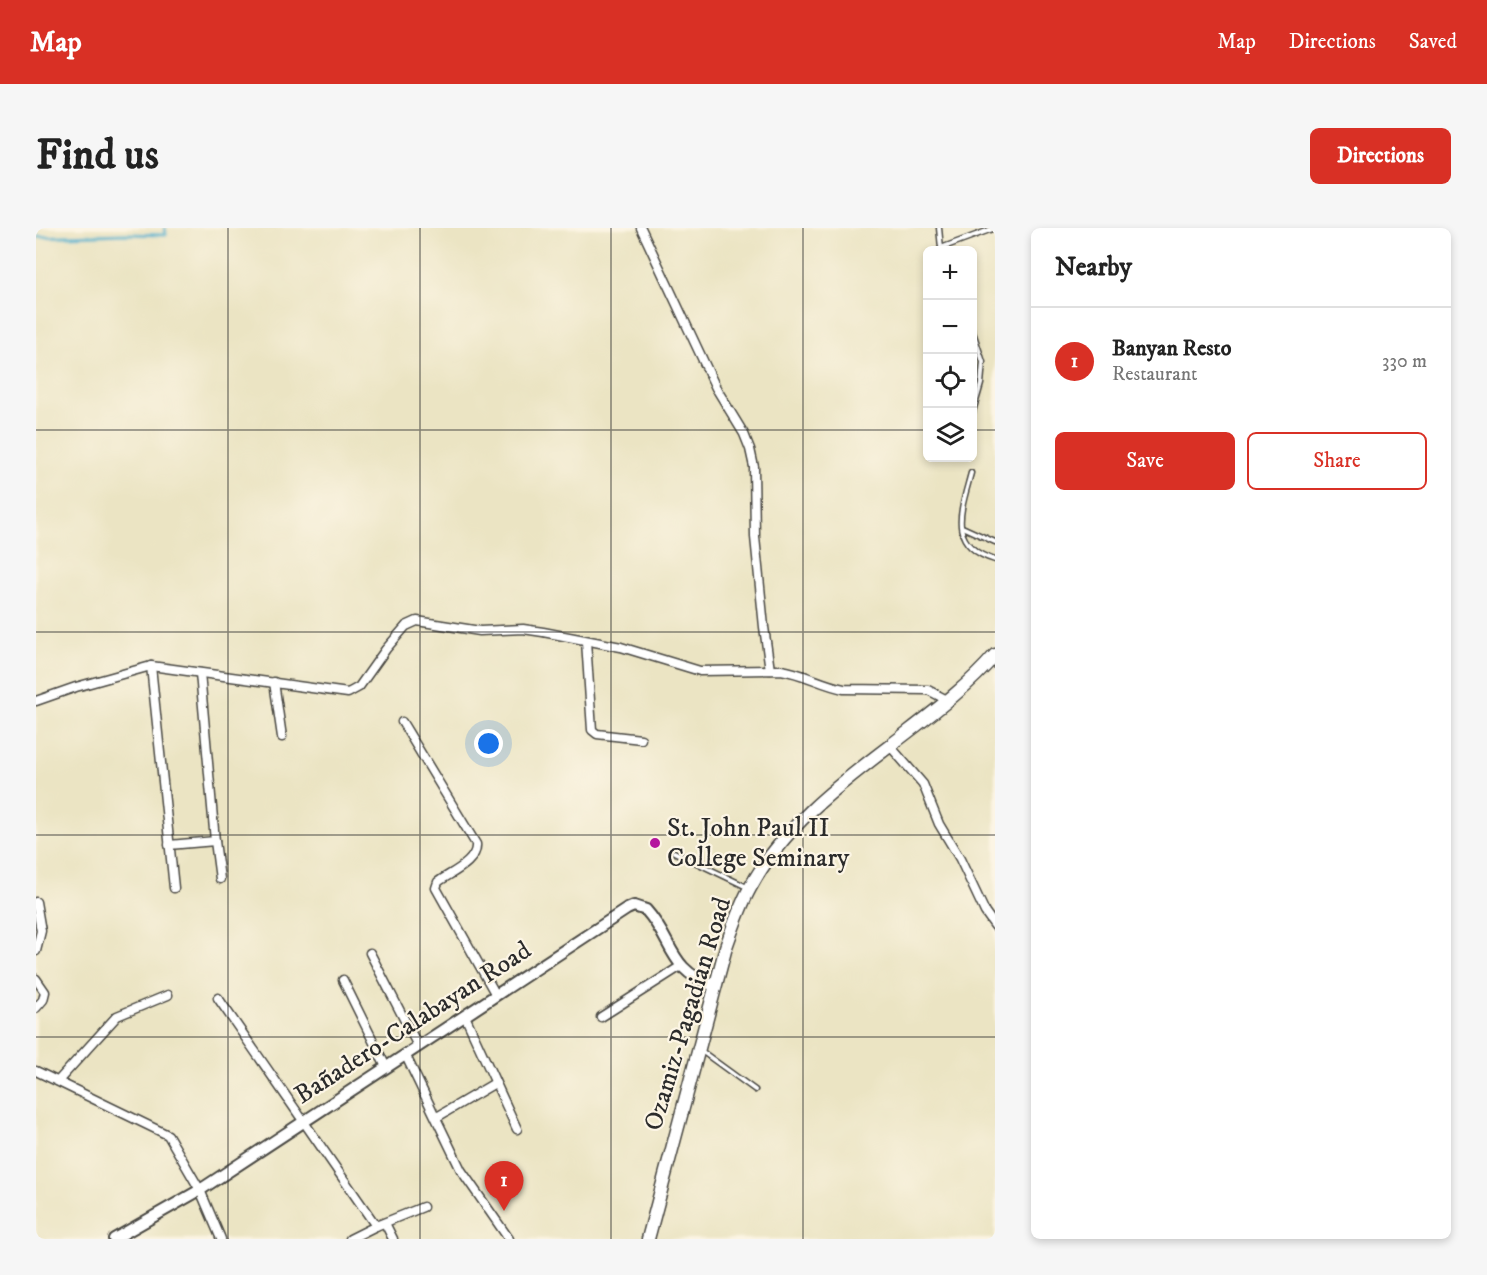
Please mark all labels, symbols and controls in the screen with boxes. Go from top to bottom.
text: Map [30,25,82,60]
text: Map [1217,29,1256,55]
text: Directions [1289,29,1376,55]
text: Saved [1409,29,1457,55]
button: Directions [1310,128,1451,184]
text: Find us [36,130,159,182]
map controls [923,246,977,462]
button: + [923,246,977,300]
text: Nearby [1055,251,1132,284]
button: − [923,300,977,354]
text: Banyan Resto [1112,335,1231,362]
text: 1 [1071,349,1078,374]
text: 330 m [1382,349,1427,374]
button: locate [923,354,977,408]
text: Restaurant [1112,362,1197,387]
button: layers [923,408,977,462]
button: Save [1055,432,1235,490]
button: Share [1247,432,1427,490]
your location [474,729,503,758]
place label: St. John Paul II College Seminary [667,812,850,875]
marker: St. John Paul II College Seminary [648,836,662,850]
street label: Ozamiz-Pagadian Road [637,893,739,1135]
street label: Bañadero-Calabayan Road [289,934,537,1112]
pin: 1 [484,1162,524,1211]

